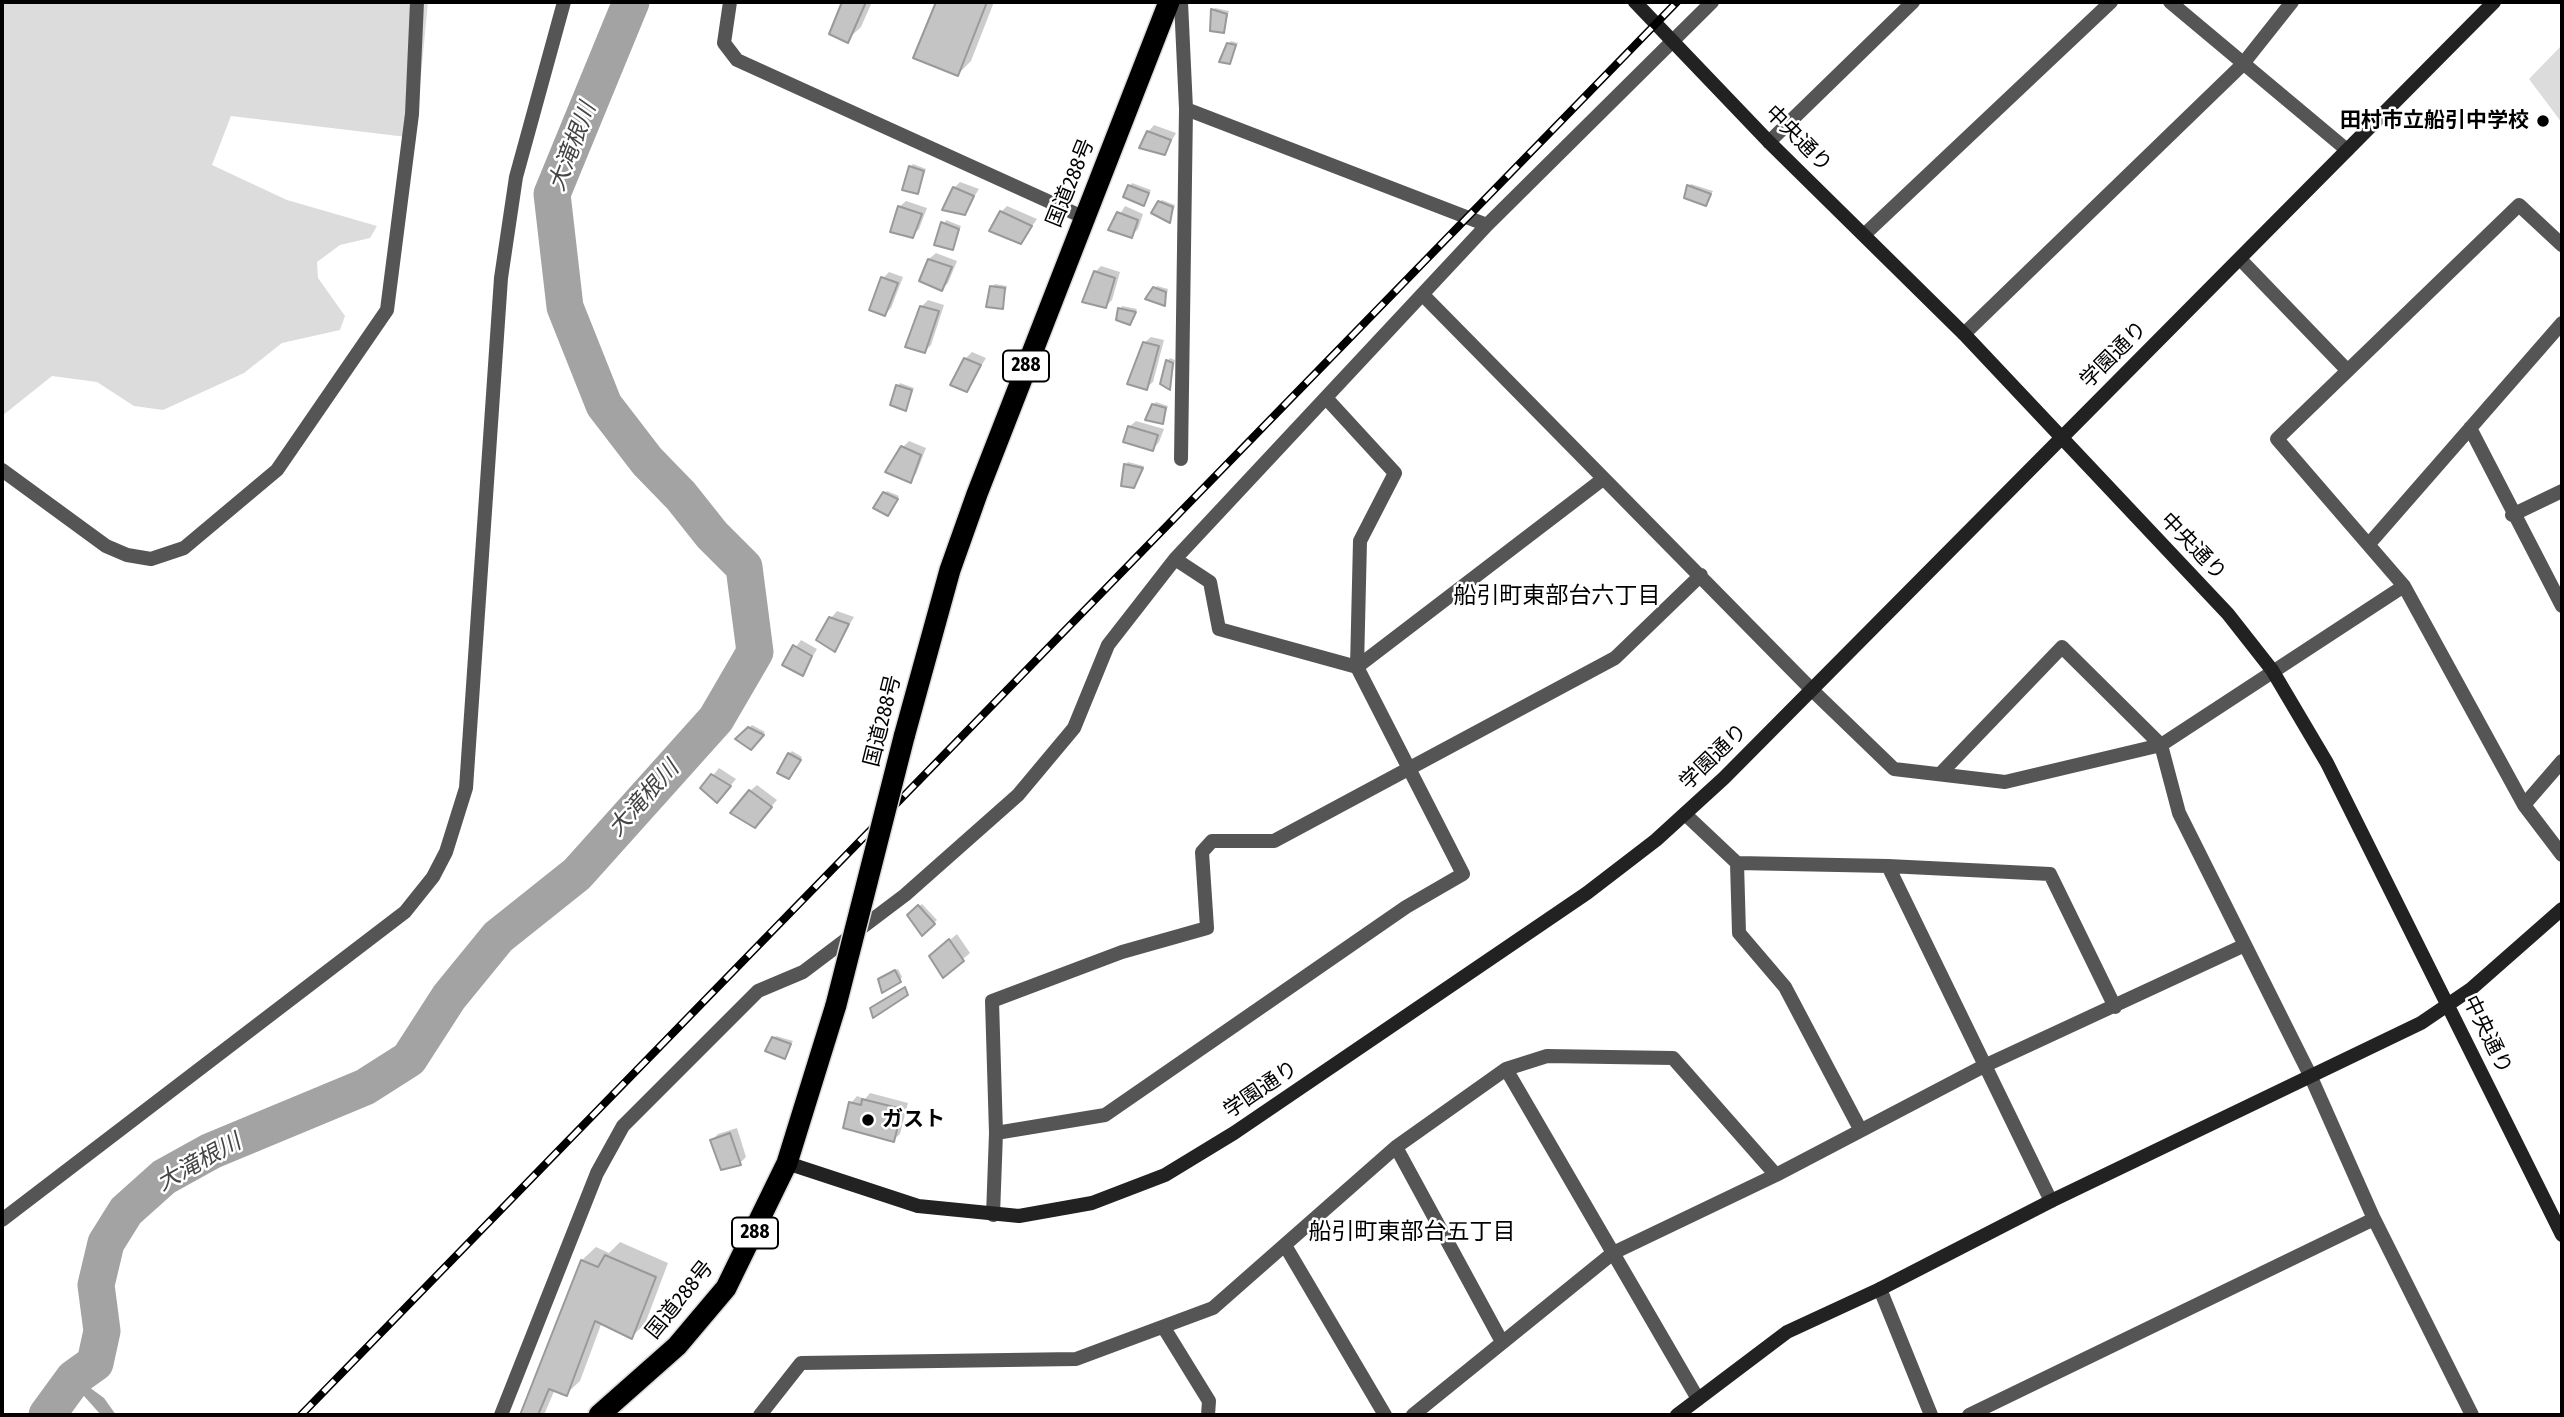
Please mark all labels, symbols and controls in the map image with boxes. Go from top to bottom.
water label: 大滝根川 [544,99,602,195]
street label: 中央通り [1759,100,1837,178]
place label: 田村市立船引中学校 [2340,108,2529,134]
marker: 田村市立船引中学校 [2535,113,2551,129]
street label: 国道288号 [1042,135,1100,231]
street label: 学園通り [2075,316,2153,394]
road number: 288 [1003,350,1049,382]
street label: 中央通り [2155,508,2231,586]
district label: 船引町東部台六丁目 [1454,583,1660,611]
street label: 国道288号 [859,673,907,769]
street label: 学園通り [1675,719,1753,795]
water label: 大滝根川 [603,756,685,842]
street label: 中央通り [2457,992,2517,1078]
street label: 学園通り [1219,1056,1303,1124]
place label: ガスト [882,1107,945,1133]
marker: ガスト [860,1112,876,1128]
water label: 大滝根川 [152,1129,246,1197]
road number: 288 [732,1218,778,1248]
district label: 船引町東部台五丁目 [1309,1219,1515,1247]
street label: 国道288号 [641,1256,719,1344]

